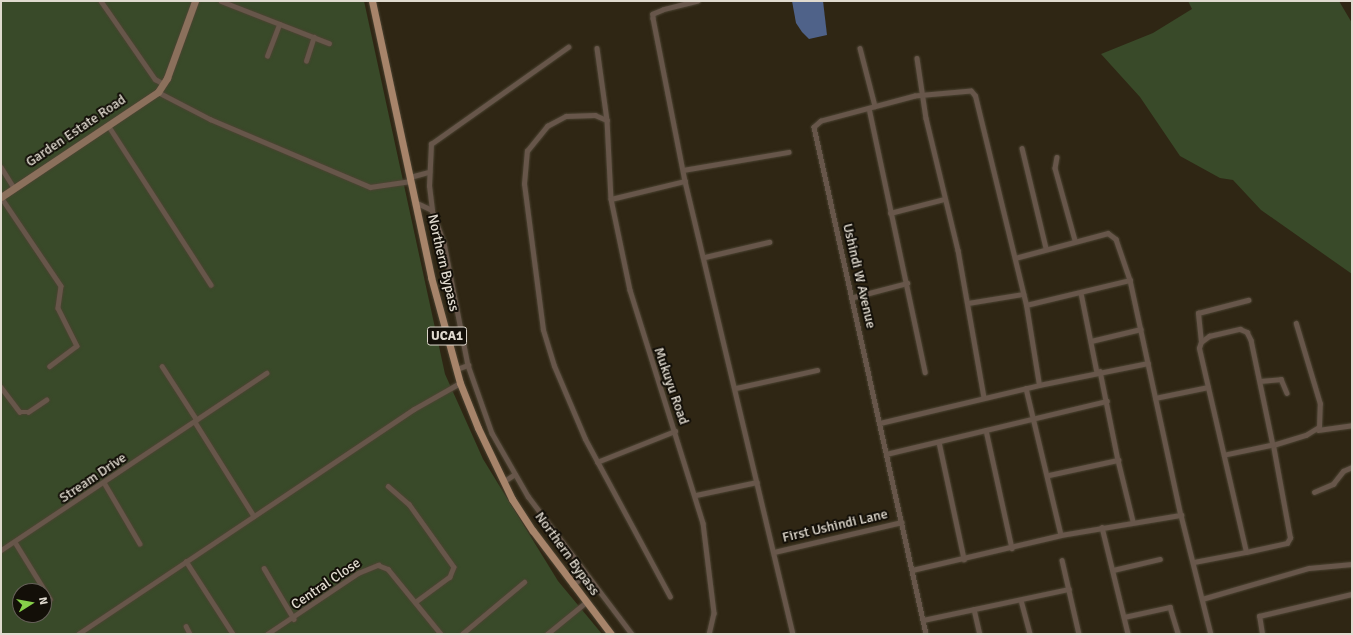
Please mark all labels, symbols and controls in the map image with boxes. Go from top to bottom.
street label: Garden Estate Road [23,91,129,171]
street label: Northern Bypass [424,213,462,313]
street label: Ushindi W Avenue [839,222,879,330]
road number: UCA1 [427,325,467,347]
street label: Mukuyu Road [650,345,692,427]
street label: Stream Drive [56,449,130,507]
street label: First Ushindi Lane [781,506,889,546]
street label: Northern Bypass [531,509,603,599]
street label: Central Close [288,555,364,613]
north arrow [12,583,52,623]
text: N [36,596,50,606]

